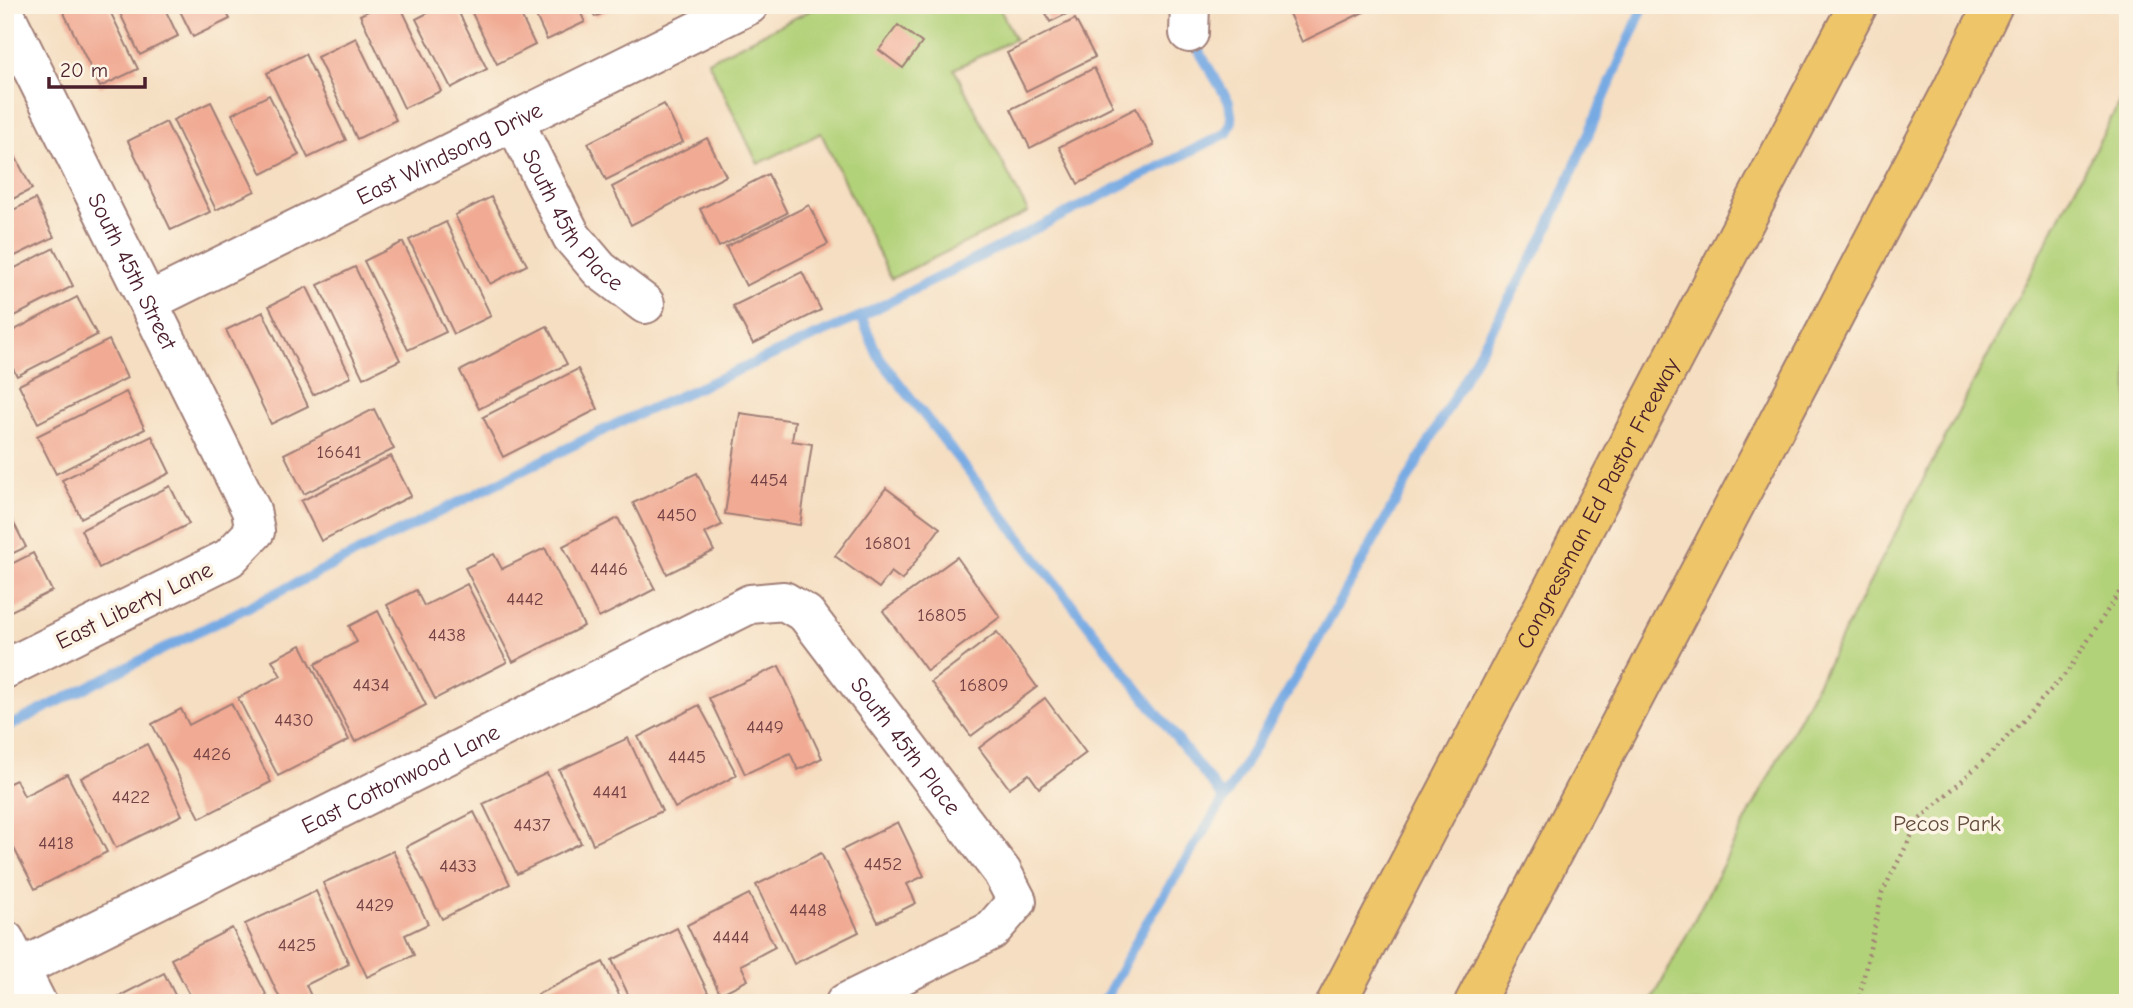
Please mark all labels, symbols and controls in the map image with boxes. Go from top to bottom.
scale bar [49,46,145,90]
text: 20 m [60,58,108,82]
street label: East Windsong Drive [352,96,547,211]
street label: South 45th Place [516,145,629,297]
street label: South 45th Street [82,189,183,355]
street label: Congressman Ed Pastor Freeway [1511,353,1685,654]
house number: 16641 [317,441,361,463]
house number: 4454 [750,469,788,491]
house number: 4450 [657,504,697,526]
house number: 16801 [865,532,911,554]
street label: East Liberty Lane [51,556,217,655]
house number: 4446 [590,558,628,580]
house number: 4442 [506,588,544,610]
house number: 16805 [917,604,967,626]
house number: 4438 [428,624,466,646]
street label: South 45th Place [845,672,967,820]
house number: 4434 [352,674,390,696]
house number: 16809 [959,674,1009,696]
house number: 4430 [274,709,314,731]
house number: 4449 [746,716,784,738]
street label: East Cottonwood Lane [297,718,504,840]
house number: 4426 [193,743,231,765]
house number: 4445 [668,746,706,768]
house number: 4441 [592,781,628,803]
house number: 4422 [112,786,150,808]
park label: Pecos Park [1893,810,2001,837]
house number: 4437 [514,814,551,836]
house number: 4418 [38,832,74,854]
house number: 4452 [864,853,902,875]
house number: 4433 [439,855,477,877]
house number: 4429 [356,894,394,916]
house number: 4448 [789,899,827,921]
house number: 4444 [713,926,749,948]
house number: 4425 [278,934,316,956]

